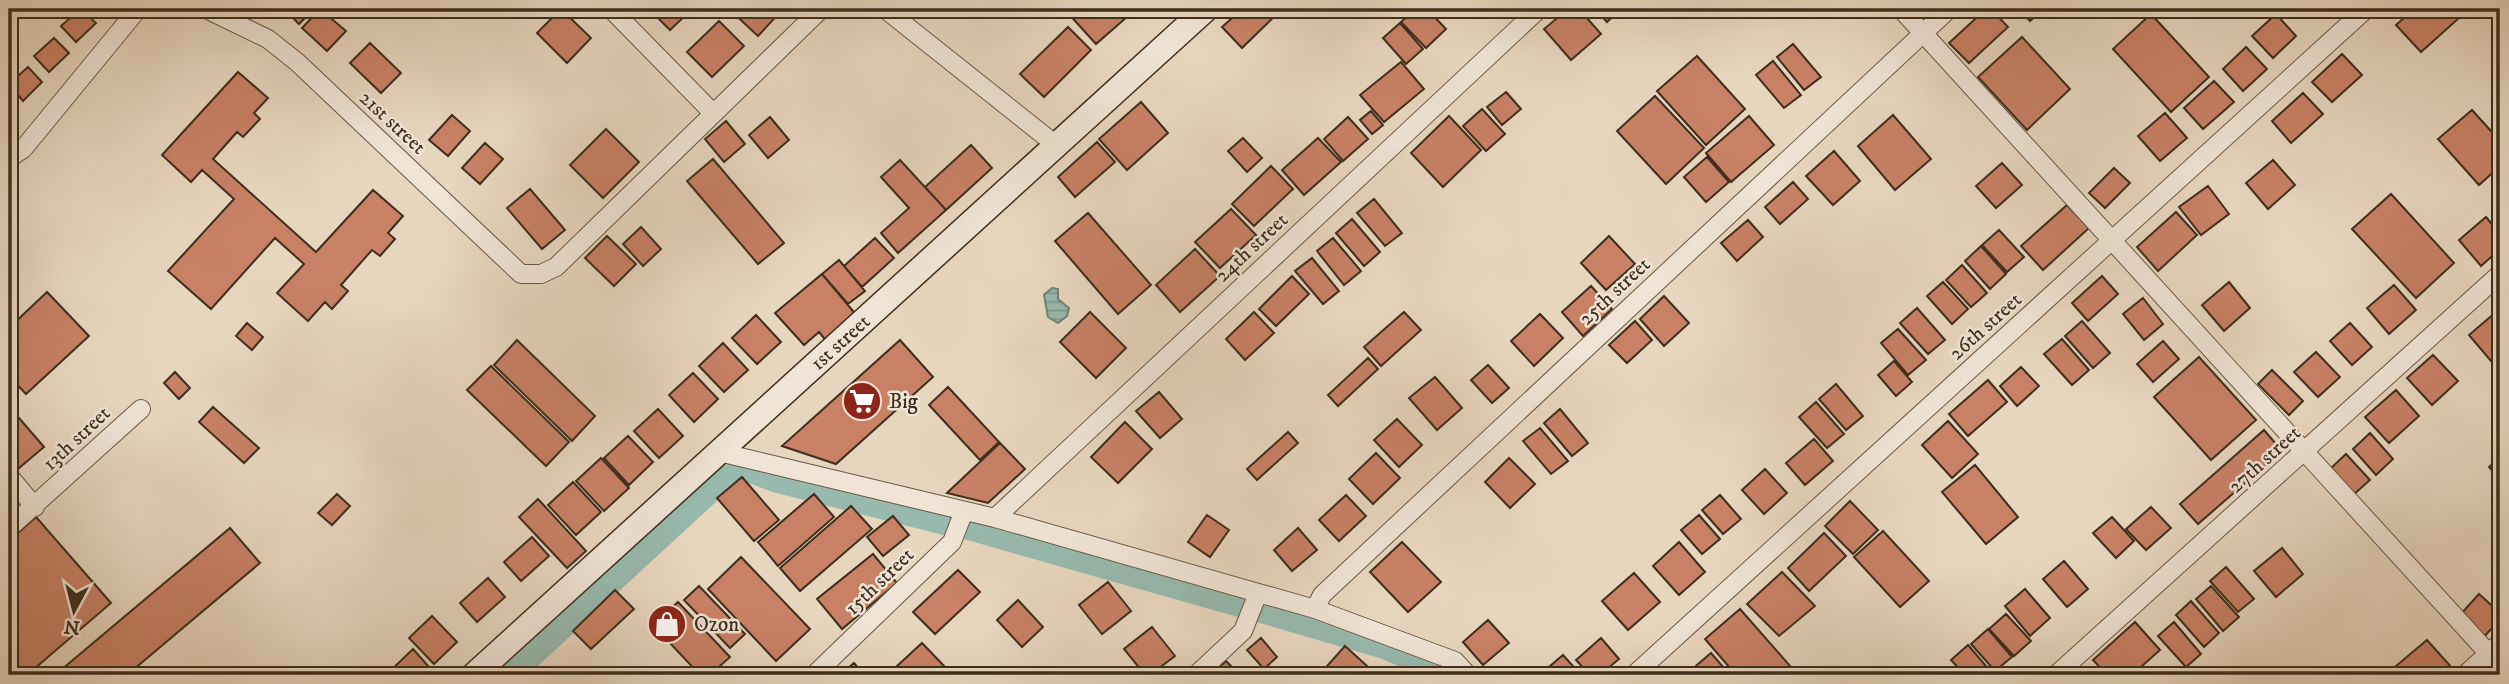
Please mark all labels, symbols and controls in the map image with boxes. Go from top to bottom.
street label: 21st street [353,85,431,160]
street label: 24th street [1210,207,1294,288]
street label: 25th street [1573,252,1656,331]
street label: 26th street [1944,287,2028,366]
street label: 1st street [805,309,876,376]
supermarket icon: Big [841,380,883,422]
place label: Big [889,389,919,415]
street label: 13th street [37,401,116,477]
street label: 27th street [2223,420,2307,499]
street label: 15th street [840,542,920,621]
north arrow [38,576,108,646]
shop icon: Ozon [646,603,688,645]
place label: Ozon [694,612,739,638]
text: N [63,614,81,639]

